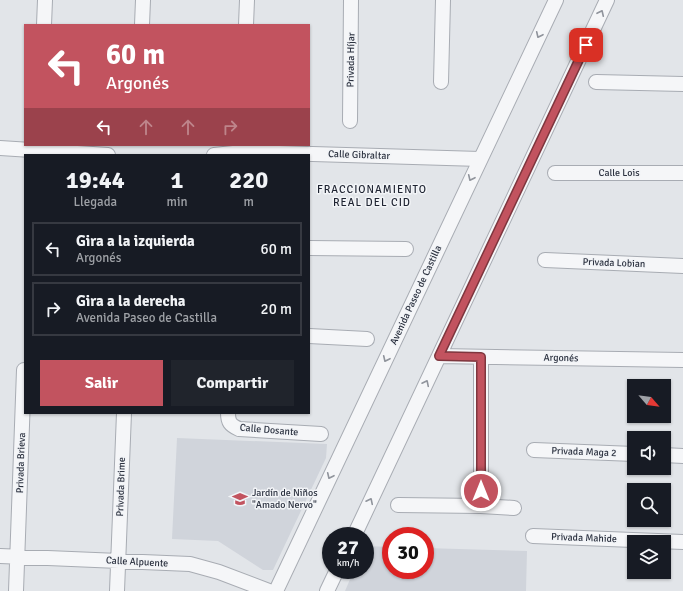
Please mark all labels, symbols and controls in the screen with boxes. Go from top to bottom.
one-way arrow [596,9,604,17]
pin [569,28,603,62]
one-way arrow [536,31,544,39]
street label: Privada Híjar [345,32,357,88]
icon: arrive [575,34,597,56]
text: 60 m [106,38,165,72]
icon: left [40,40,92,92]
text: Argonés [106,72,169,94]
icon: left [93,116,115,138]
icon: ahead [135,116,157,138]
icon: ahead [177,116,199,138]
icon: right [219,116,241,138]
street label: Calle Gibraltar [328,148,391,162]
text: 19:44 [66,165,125,195]
text: 1 [171,165,183,195]
text: 220 [229,165,268,195]
street label: Calle Lois [598,167,640,179]
one-way arrow [468,174,476,181]
district label: FRACCIONAMIENTO REAL DEL CID [317,183,427,209]
text: Llegada [73,194,117,210]
text: min [167,194,188,210]
text: m [244,194,254,210]
text: Gira a la izquierda [76,232,195,250]
icon: left [42,238,64,260]
text: 60 m [261,240,292,258]
street label: Avenida Paseo de Castilla [388,243,444,347]
text: Argonés [76,250,122,266]
street label: Privada Lobian [582,256,646,270]
text: Gira a la derecha [76,292,186,310]
icon: right [42,298,64,320]
text: 20 m [261,300,292,318]
text: Avenida Paseo de Castilla [76,310,217,326]
street label: Argonés [543,352,579,364]
one-way arrow [383,355,391,362]
button: Salir [40,360,163,406]
button: Compartir [171,360,294,406]
north arrow [627,379,671,423]
map controls [627,379,671,579]
one-way arrow [421,380,429,388]
street label: Calle Dosante [239,421,299,439]
button: sound [627,431,671,475]
street label: Privada Brieva [14,432,28,494]
street label: Privada Maga 2 [551,445,617,459]
street label: Privada Brime [114,457,128,517]
position arrow [460,470,502,512]
one-way arrow [327,472,335,480]
button: search [627,483,671,527]
place label: Jardín de Niños "Amado Nervo" [252,487,318,511]
school or university icon: Jardín de Niños "Amado Nervo" [231,490,249,508]
one-way arrow [365,497,373,505]
speed limit sign: 30 [382,527,434,579]
street label: Privada Mahide [551,531,617,545]
text: 27 [337,535,359,560]
button: layers [627,535,671,579]
street label: Calle Alpuente [105,554,169,570]
text: km/h [337,557,359,569]

